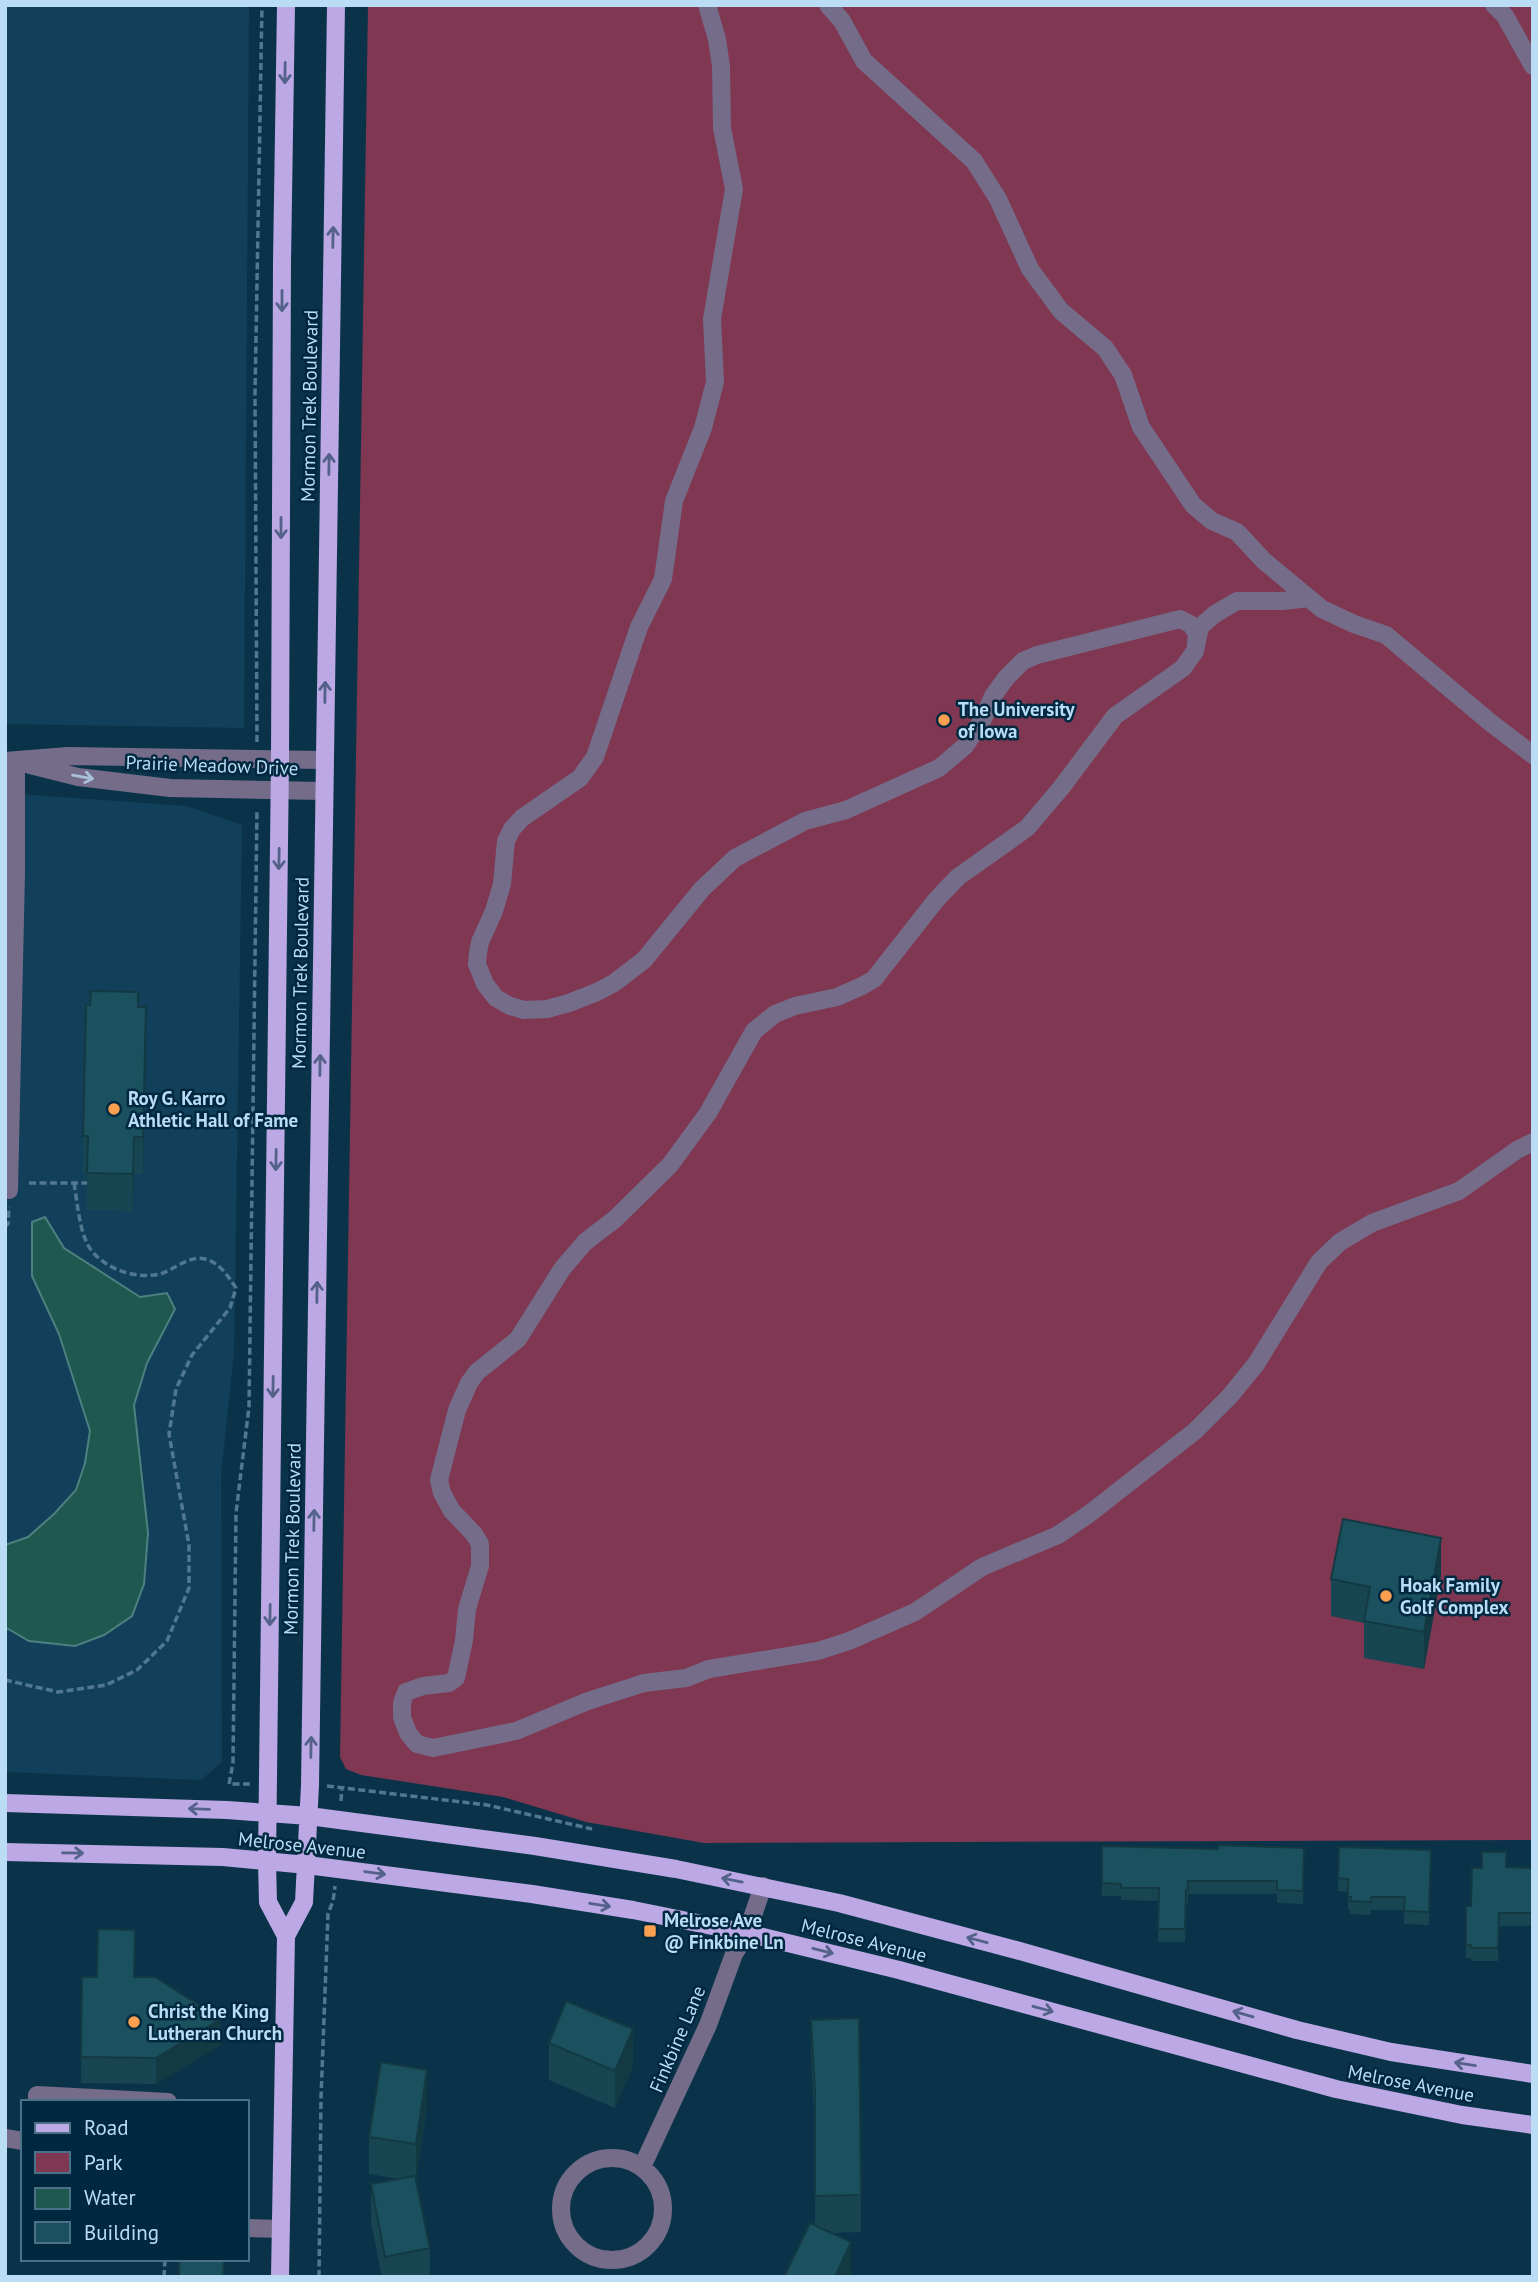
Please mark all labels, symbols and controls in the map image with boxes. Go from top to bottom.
one-way arrow [278,62,292,85]
one-way arrow [326,226,340,249]
one-way arrow [275,289,289,312]
street label: Mormon Trek Boulevard [295,310,323,502]
one-way arrow [322,453,336,476]
one-way arrow [274,517,288,540]
one-way arrow [319,681,332,704]
place label: The University of Iowa [958,697,1076,743]
marker: The University of Iowa [936,712,952,728]
street label: Prairie Meadow Drive [125,750,299,780]
one-way arrow [71,771,94,784]
one-way arrow [272,847,286,870]
street label: Mormon Trek Boulevard [286,877,314,1069]
one-way arrow [313,1054,327,1077]
place label: Roy G. Karro Athletic Hall of Fame [128,1086,298,1132]
marker: Roy G. Karro Athletic Hall of Fame [106,1101,122,1117]
one-way arrow [269,1148,282,1171]
one-way arrow [310,1281,324,1304]
one-way arrow [266,1376,280,1399]
street label: Mormon Trek Boulevard [278,1443,306,1635]
one-way arrow [307,1509,321,1532]
place label: Hoak Family Golf Complex [1400,1573,1509,1619]
marker: Hoak Family Golf Complex [1378,1588,1394,1604]
one-way arrow [263,1603,277,1626]
one-way arrow [304,1736,317,1759]
one-way arrow [188,1803,211,1816]
street label: Melrose Avenue [237,1826,367,1864]
one-way arrow [62,1847,85,1860]
one-way arrow [363,1867,386,1880]
one-way arrow [721,1873,744,1887]
one-way arrow [588,1899,611,1912]
place label: Melrose Ave @ Finkbine Ln [664,1908,784,1954]
street label: Melrose Avenue [799,1913,929,1967]
marker: Melrose Ave @ Finkbine Ln [642,1923,658,1939]
one-way arrow [966,1933,989,1946]
one-way arrow [811,1945,834,1958]
street label: Finkbine Lane [644,1982,710,2096]
place label: Christ the King Lutheran Church [148,1999,282,2045]
one-way arrow [1031,2003,1054,2016]
one-way arrow [1233,2007,1255,2020]
marker: Christ the King Lutheran Church [126,2014,142,2030]
one-way arrow [1454,2057,1477,2070]
street label: Melrose Avenue [1346,2059,1476,2107]
legend [21,2100,248,2261]
text: Road [84,2114,128,2141]
text: Park [84,2149,123,2176]
text: Water [84,2184,136,2211]
text: Building [84,2219,159,2246]

